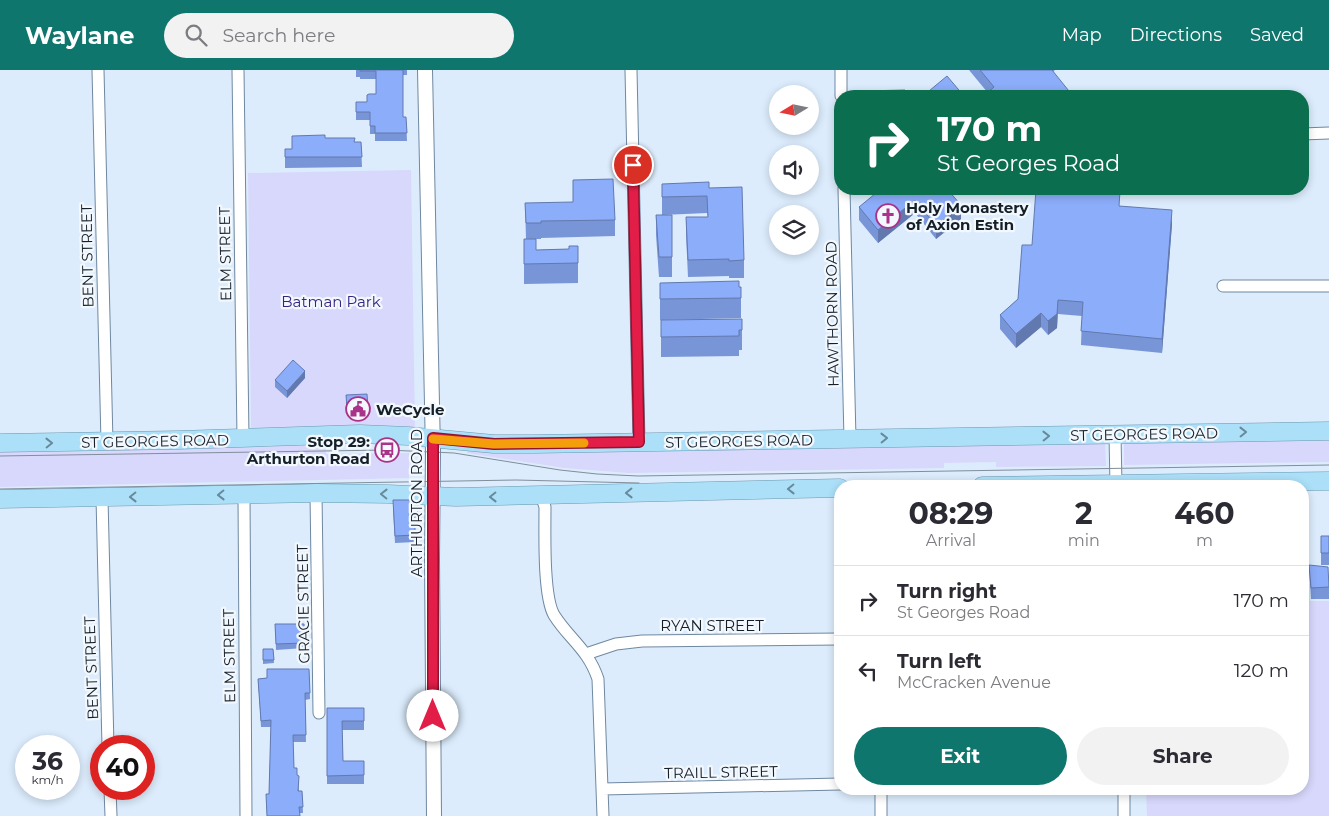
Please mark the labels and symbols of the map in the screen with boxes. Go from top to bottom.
north arrow [769,85,819,135]
pin [612,144,654,186]
place label: Holy Monastery of Axion Estin [906,198,1030,234]
church icon: Holy Monastery of Axion Estin [875,203,901,229]
street label: BENT STREET [77,204,97,308]
street label: ELM STREET [215,206,235,301]
street label: HAWTHORN ROAD [821,241,843,387]
park label: Batman Park [281,292,381,311]
public building icon: WeCycle [345,396,371,422]
place label: WeCycle [376,400,444,419]
street label: ST GEORGES ROAD [1070,423,1218,445]
one-way arrow [1240,427,1248,437]
street label: ARTHURTON ROAD [407,429,426,577]
street label: ST GEORGES ROAD [81,430,229,452]
street label: ST GEORGES ROAD [665,430,813,452]
one-way arrow [1042,431,1050,441]
place label: Stop 29: Arthurton Road [246,432,370,468]
one-way arrow [880,433,888,443]
bus stop icon: Stop 29: Arthurton Road [374,437,400,463]
one-way arrow [45,438,53,448]
one-way arrow [787,484,795,495]
one-way arrow [625,488,632,498]
one-way arrow [380,489,388,499]
one-way arrow [217,490,225,501]
one-way arrow [129,492,137,503]
one-way arrow [488,492,496,502]
street label: GRACIE STREET [292,544,314,664]
street label: ELM STREET [219,608,239,703]
street label: BENT STREET [80,616,102,720]
street label: RYAN STREET [660,616,764,635]
position arrow [406,689,458,741]
speed limit sign: 40 [90,735,155,800]
street label: TRAILL STREET [664,762,778,782]

